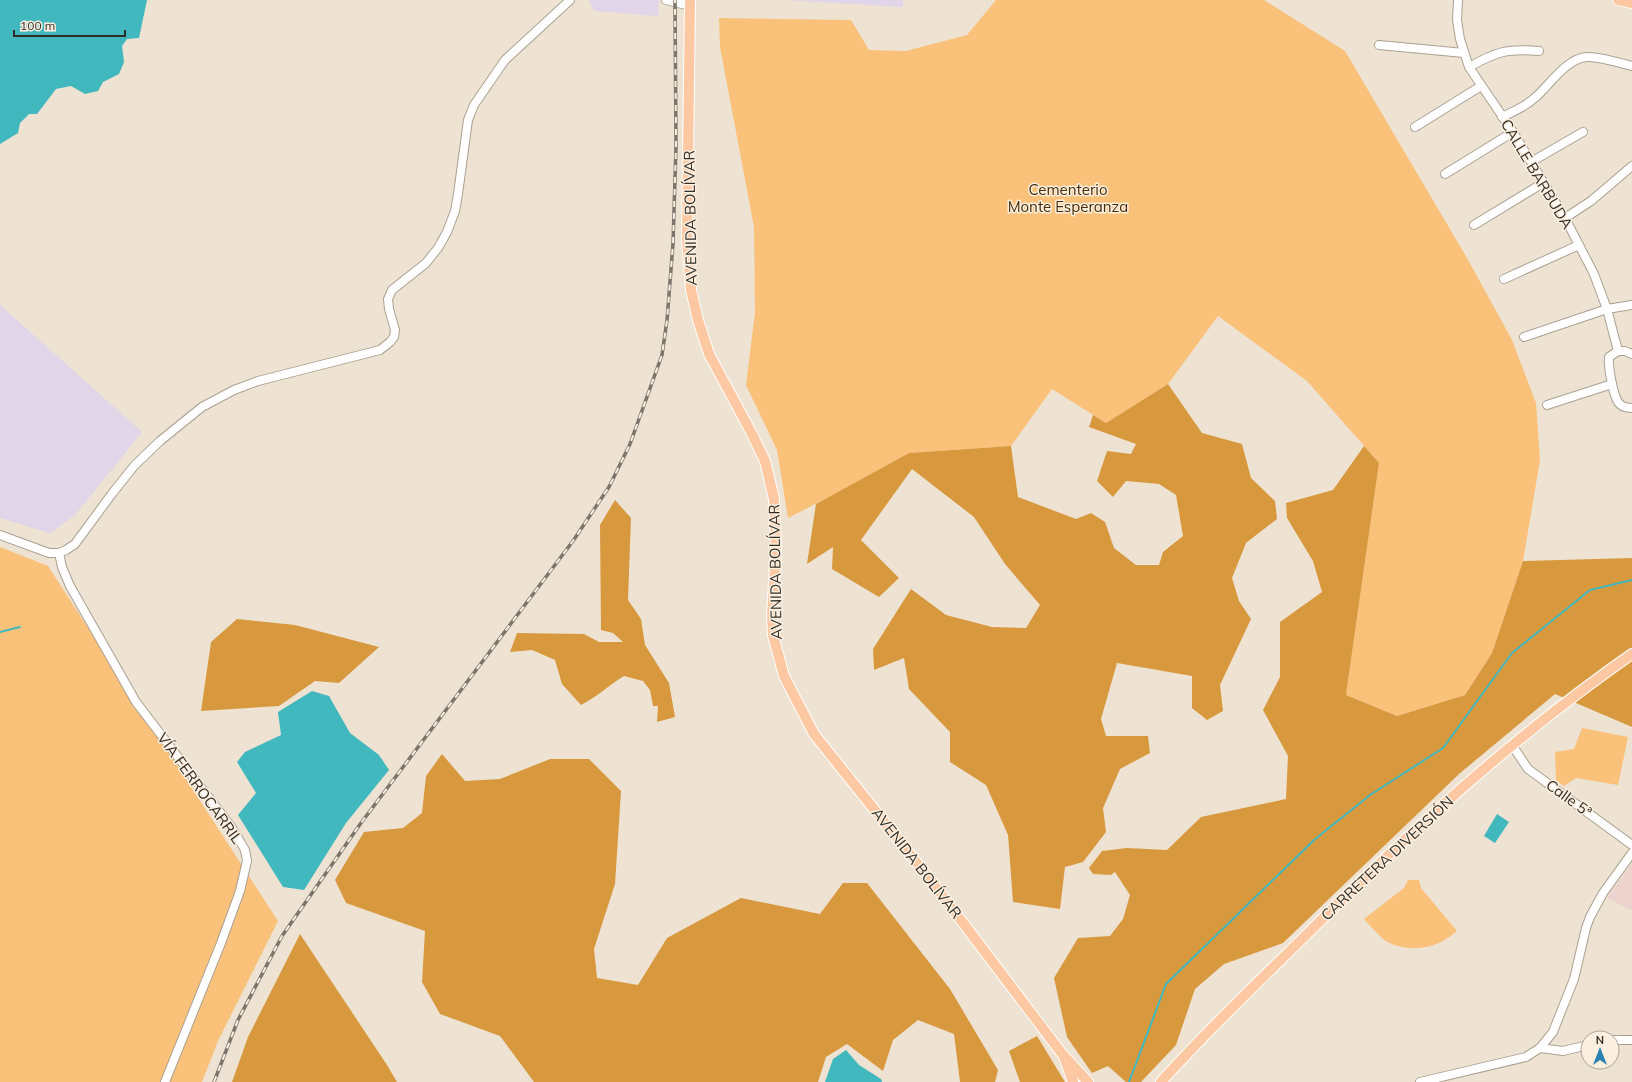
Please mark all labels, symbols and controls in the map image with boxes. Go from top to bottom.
scale bar [14,12,125,38]
text: 100 m [20,18,55,33]
street label: CALLE BARBUDA [1497,116,1577,232]
street label: AVENIDA BOLÍVAR [679,150,701,286]
park label: Cementerio Monte Esperanza [1008,180,1128,216]
street label: AVENIDA BOLÍVAR [764,504,786,640]
street label: VÍA FERROCARRIL [153,729,247,847]
street label: Calle 5ª [1542,775,1596,821]
street label: CARRETERA DIVERSIÓN [1317,792,1457,924]
street label: AVENIDA BOLÍVAR [868,804,966,922]
north arrow [1580,1030,1620,1070]
text: N [1596,1033,1604,1047]

